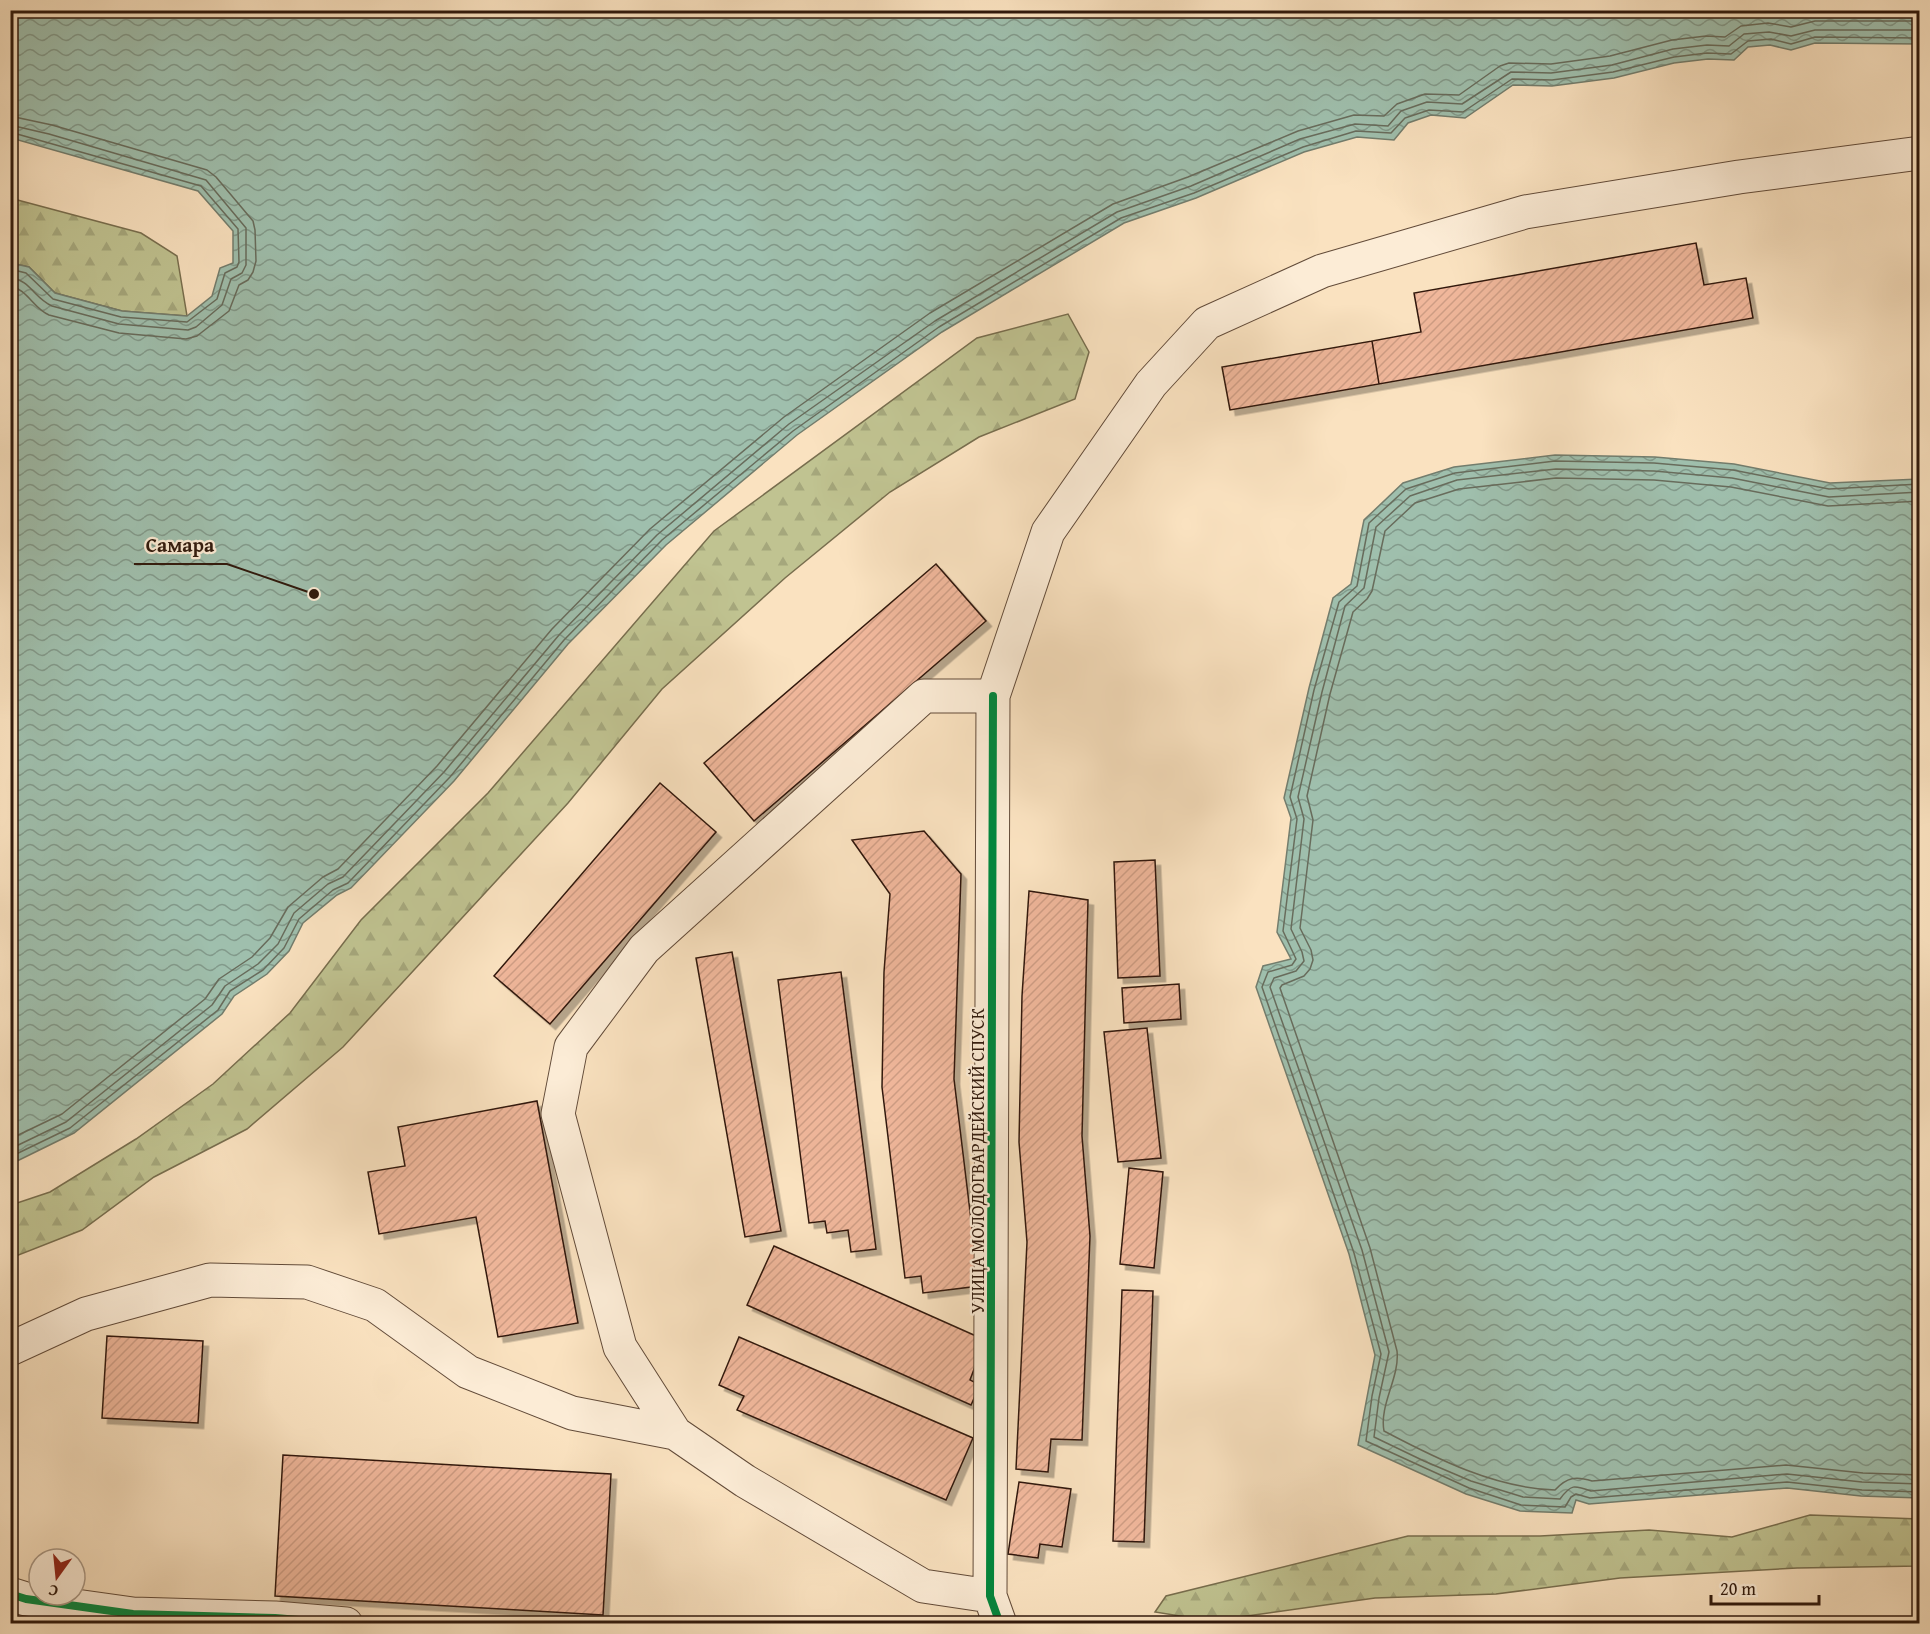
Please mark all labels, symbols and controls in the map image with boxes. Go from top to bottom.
callout: Самара [134,526,227,564]
text: Самара [146,530,215,559]
street label: УЛИЦА МОЛОДОГВАРДЕЙСКИЙ СПУСК [964,1008,991,1314]
north arrow [27,1547,87,1607]
scale bar [1711,1568,1819,1606]
text: 20 m [1720,1575,1756,1602]
text: С [46,1579,61,1604]

